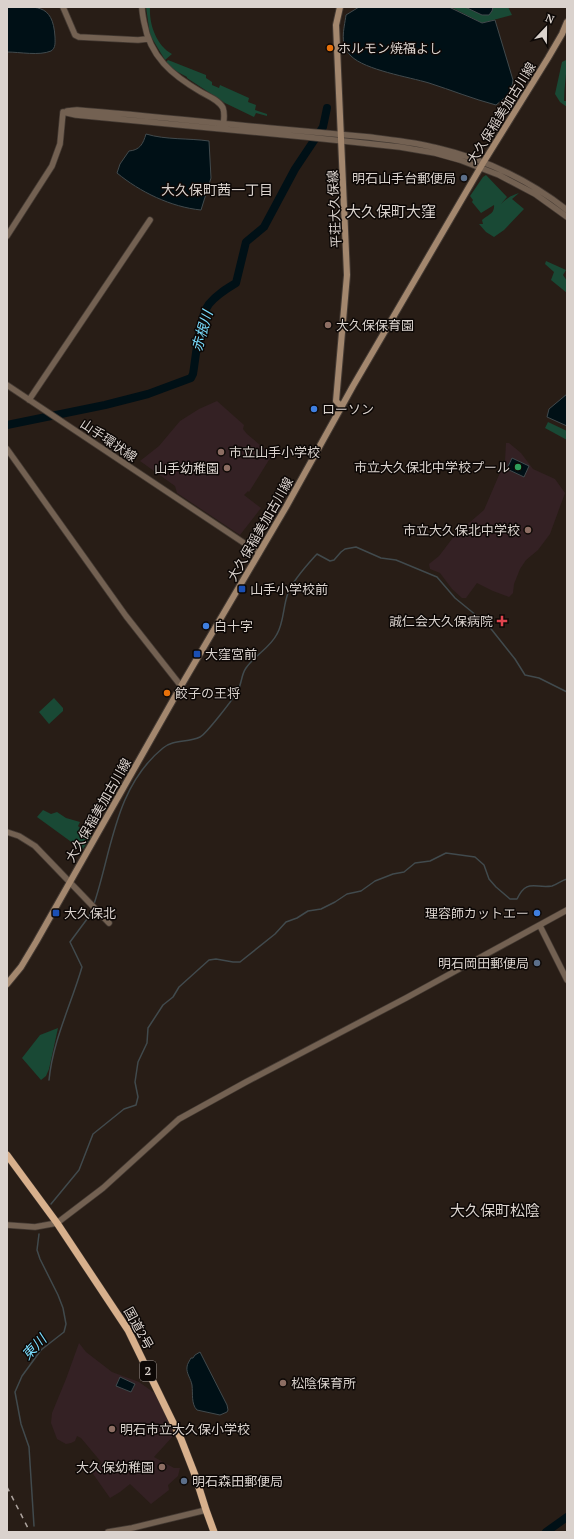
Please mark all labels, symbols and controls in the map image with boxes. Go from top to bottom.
north arrow [526,8,566,48]
text: N [543,11,557,27]
place label: ホルモン焼福よし [338,39,442,57]
marker: ホルモン焼福よし [325,43,335,53]
street label: 大久保稲美加古川線 [462,59,540,167]
place label: 明石山手台郵便局 [352,169,456,187]
street label: 平荘大久保線 [323,170,345,248]
marker: 明石山手台郵便局 [459,173,469,183]
district label: 大久保町茜一丁目 [161,180,273,199]
district label: 大久保町大窪 [346,201,436,221]
water label: 赤根川 [187,306,217,354]
place label: 大久保保育園 [336,316,414,334]
marker: 大久保保育園 [323,320,333,330]
place label: ローソン [322,400,374,418]
marker: ローソン [309,404,319,414]
street label: 山手環状線 [77,414,141,466]
place label: 市立山手小学校 [229,443,320,461]
marker: 市立山手小学校 [216,447,226,457]
place label: 市立大久保北中学校プール [354,458,510,476]
place label: 山手幼稚園 [154,459,219,477]
marker: 市立大久保北中学校プール [513,462,523,472]
marker: 山手幼稚園 [222,463,232,473]
street label: 大久保稲美加古川線 [223,474,297,584]
place label: 市立大久保北中学校 [403,521,520,539]
marker: 市立大久保北中学校 [523,525,533,535]
place label: 山手小学校前 [250,580,328,598]
marker: 山手小学校前 [237,584,247,594]
place label: 誠仁会大久保病院 [389,612,493,630]
marker: 誠仁会大久保病院 [496,615,508,627]
place label: 白十字 [214,617,253,635]
marker: 白十字 [201,621,211,631]
place label: 大窪宮前 [205,645,257,663]
marker: 大窪宮前 [192,649,202,659]
place label: 餃子の王将 [175,684,240,702]
marker: 餃子の王将 [162,688,172,698]
street label: 大久保稲美加古川線 [61,755,135,865]
place label: 大久保北 [64,904,116,922]
place label: 理容師カットエー [425,904,529,922]
marker: 大久保北 [51,908,61,918]
marker: 理容師カットエー [532,908,542,918]
place label: 明石岡田郵便局 [438,954,529,972]
marker: 明石岡田郵便局 [532,958,542,968]
district label: 大久保町松陰 [450,1200,540,1220]
street label: 国道2号 [120,1304,158,1352]
water label: 東川 [17,1328,51,1363]
road number: 2 [140,1361,156,1381]
place label: 松陰保育所 [291,1374,356,1392]
marker: 松陰保育所 [278,1378,288,1388]
place label: 明石市立大久保小学校 [120,1420,250,1438]
marker: 明石市立大久保小学校 [107,1424,117,1434]
place label: 大久保幼稚園 [76,1458,154,1476]
marker: 大久保幼稚園 [157,1462,167,1472]
place label: 明石森田郵便局 [192,1472,283,1490]
marker: 明石森田郵便局 [179,1476,189,1486]

